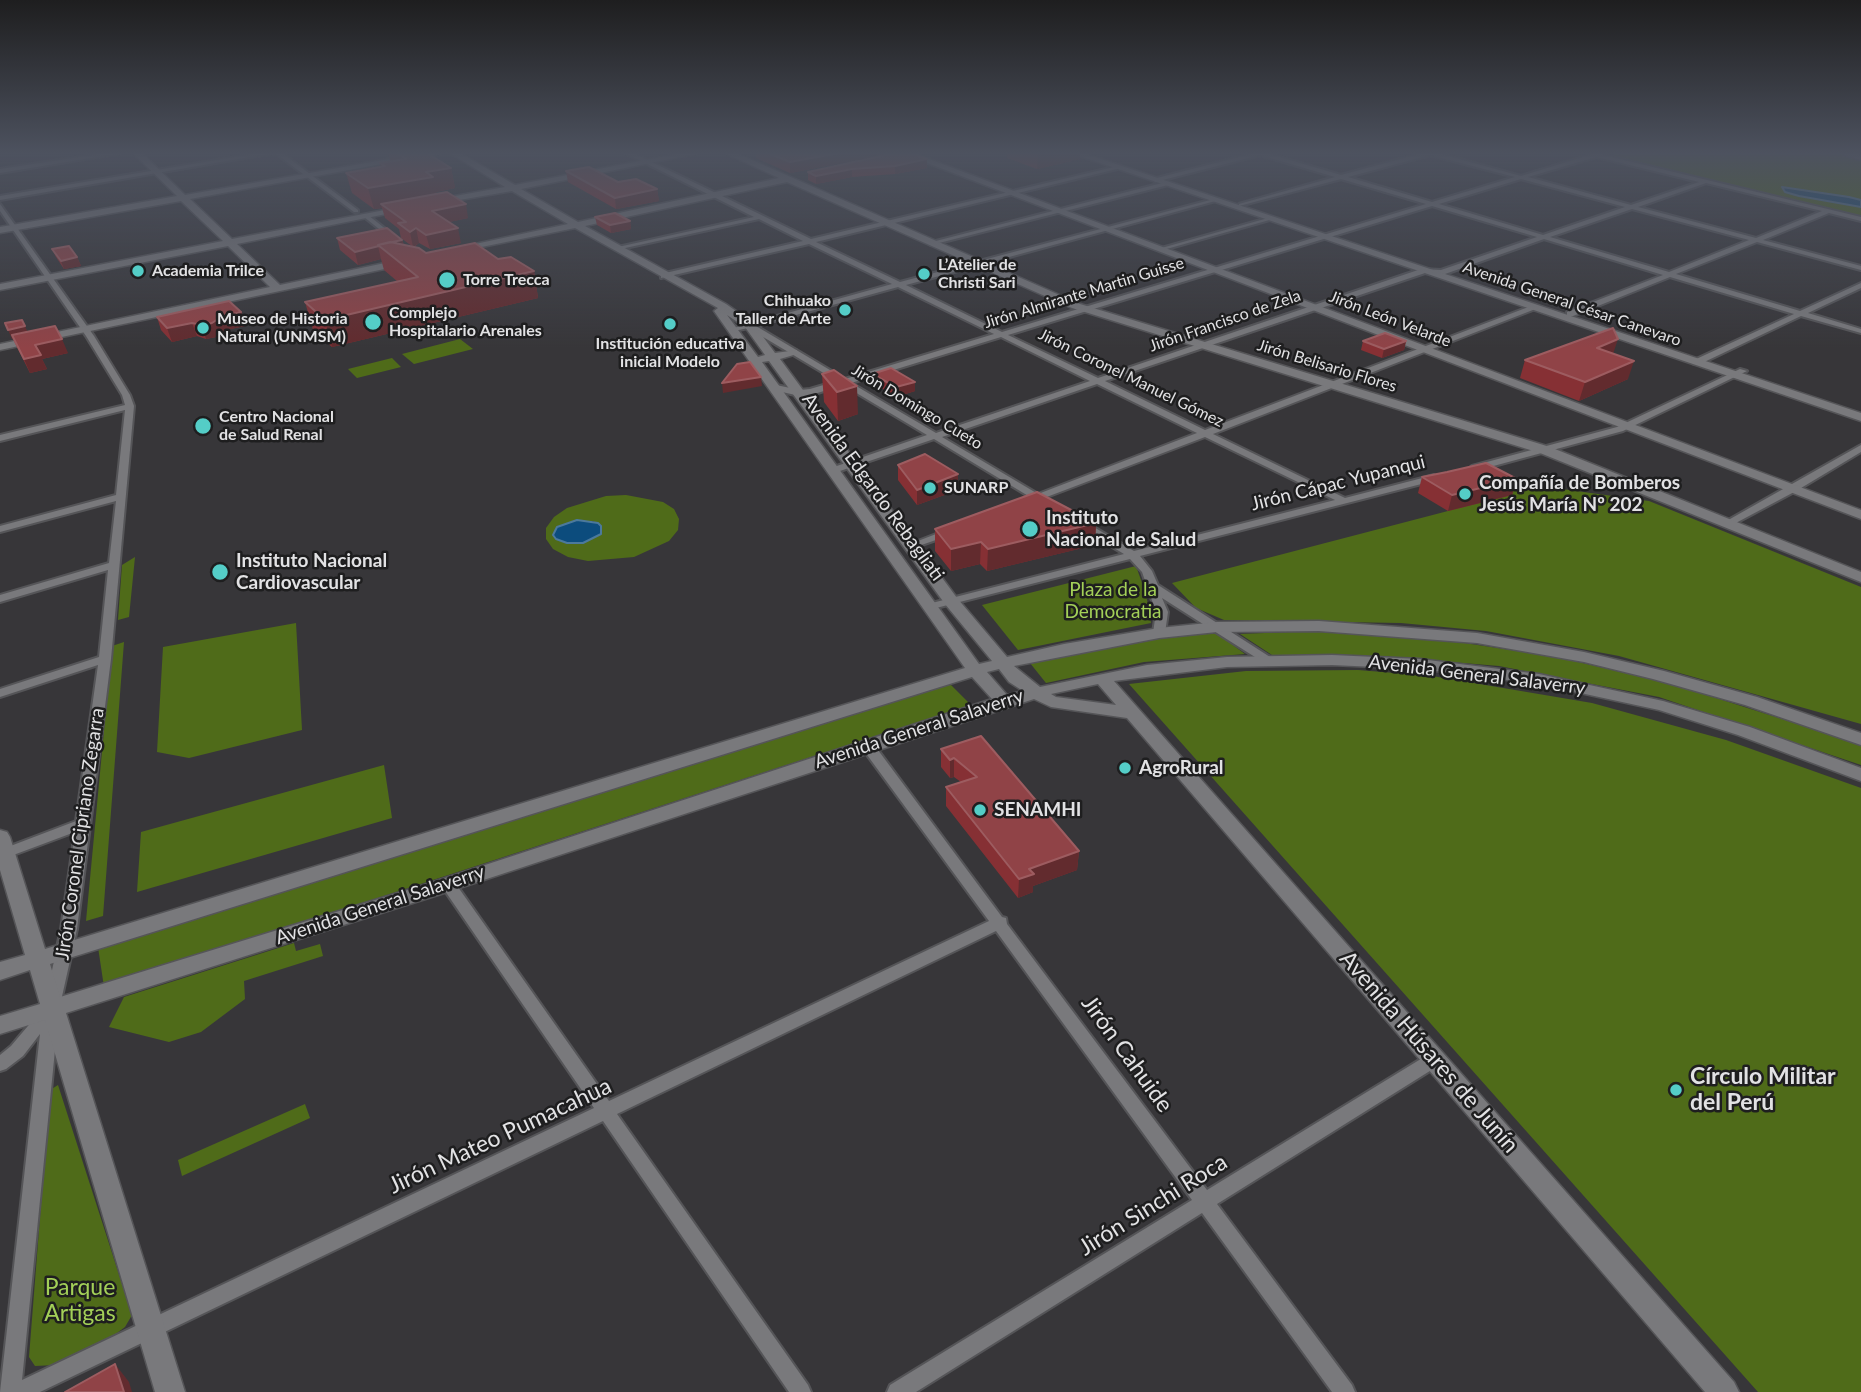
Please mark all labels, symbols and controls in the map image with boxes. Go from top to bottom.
street label: Jirón Almirante Martin Guisse [982,253,1186,333]
place label: L’Atelier de Christi Sari [938,255,1016,293]
street label: Avenida General César Canevaro [1460,258,1684,350]
place label: Academia Trilce [152,261,264,281]
marker: Academia Trilce [130,263,146,279]
marker: L’Atelier de Christi Sari [916,266,932,282]
marker: Torre Trecca [437,270,457,290]
place label: Torre Trecca [463,270,550,290]
street label: Jirón Francisco de Zela [1147,286,1303,356]
street label: Jirón León Velarde [1326,287,1454,351]
place label: Chihuako Taller de Arte [736,291,831,329]
marker: Chihuako Taller de Arte [837,302,853,318]
place label: Complejo Hospitalario Arenales [389,303,542,341]
place label: Museo de Historia Natural (UNMSM) [217,309,348,347]
marker: Complejo Hospitalario Arenales [363,312,383,332]
marker: Institución educativa inicial Modelo [662,316,678,332]
marker: Museo de Historia Natural (UNMSM) [195,320,211,336]
street label: Jirón Coronel Manuel Gómez [1035,325,1227,431]
place label: Institución educativa inicial Modelo [596,334,744,372]
street label: Jirón Belisario Flores [1255,336,1399,396]
street label: Jirón Domingo Cueto [848,360,986,454]
street label: Avenida Edgardo Rebagliati [797,389,949,585]
place label: Centro Nacional de Salud Renal [219,407,334,445]
marker: Centro Nacional de Salud Renal [193,416,213,436]
street label: Jirón Cápac Yupanqui [1249,450,1427,516]
place label: Compañía de Bomberos Jesús María Nº 202 [1479,472,1680,516]
place label: SUNARP [944,478,1008,498]
marker: SUNARP [922,480,938,496]
marker: Compañía de Bomberos Jesús María Nº 202 [1457,486,1473,502]
place label: Instituto Nacional de Salud [1046,507,1196,551]
marker: Instituto Nacional de Salud [1020,519,1040,539]
place label: Instituto Nacional Cardiovascular [236,550,387,594]
marker: Instituto Nacional Cardiovascular [210,562,230,582]
park label: Plaza de la Democratia [1064,579,1162,623]
street label: Avenida General Salaverry [1367,650,1587,700]
street label: Avenida General Salaverry [812,684,1026,774]
street label: Jirón Coronel Cipriano Zegarra [51,707,109,961]
place label: AgroRural [1139,757,1224,779]
marker: AgroRural [1117,760,1133,776]
place label: SENAMHI [994,799,1081,821]
marker: SENAMHI [972,802,988,818]
street label: Avenida General Salaverry [273,860,487,950]
street label: Avenida Húsares de Junín [1334,945,1524,1159]
street label: Jirón Cahuide [1075,990,1179,1118]
place label: Círculo Militar del Perú [1690,1063,1836,1117]
street label: Jirón Mateo Pumacahua [384,1072,616,1200]
marker: Círculo Militar del Perú [1668,1082,1684,1098]
street label: Jirón Sinchi Roca [1074,1148,1232,1262]
park label: Parque Artigas [44,1274,116,1328]

